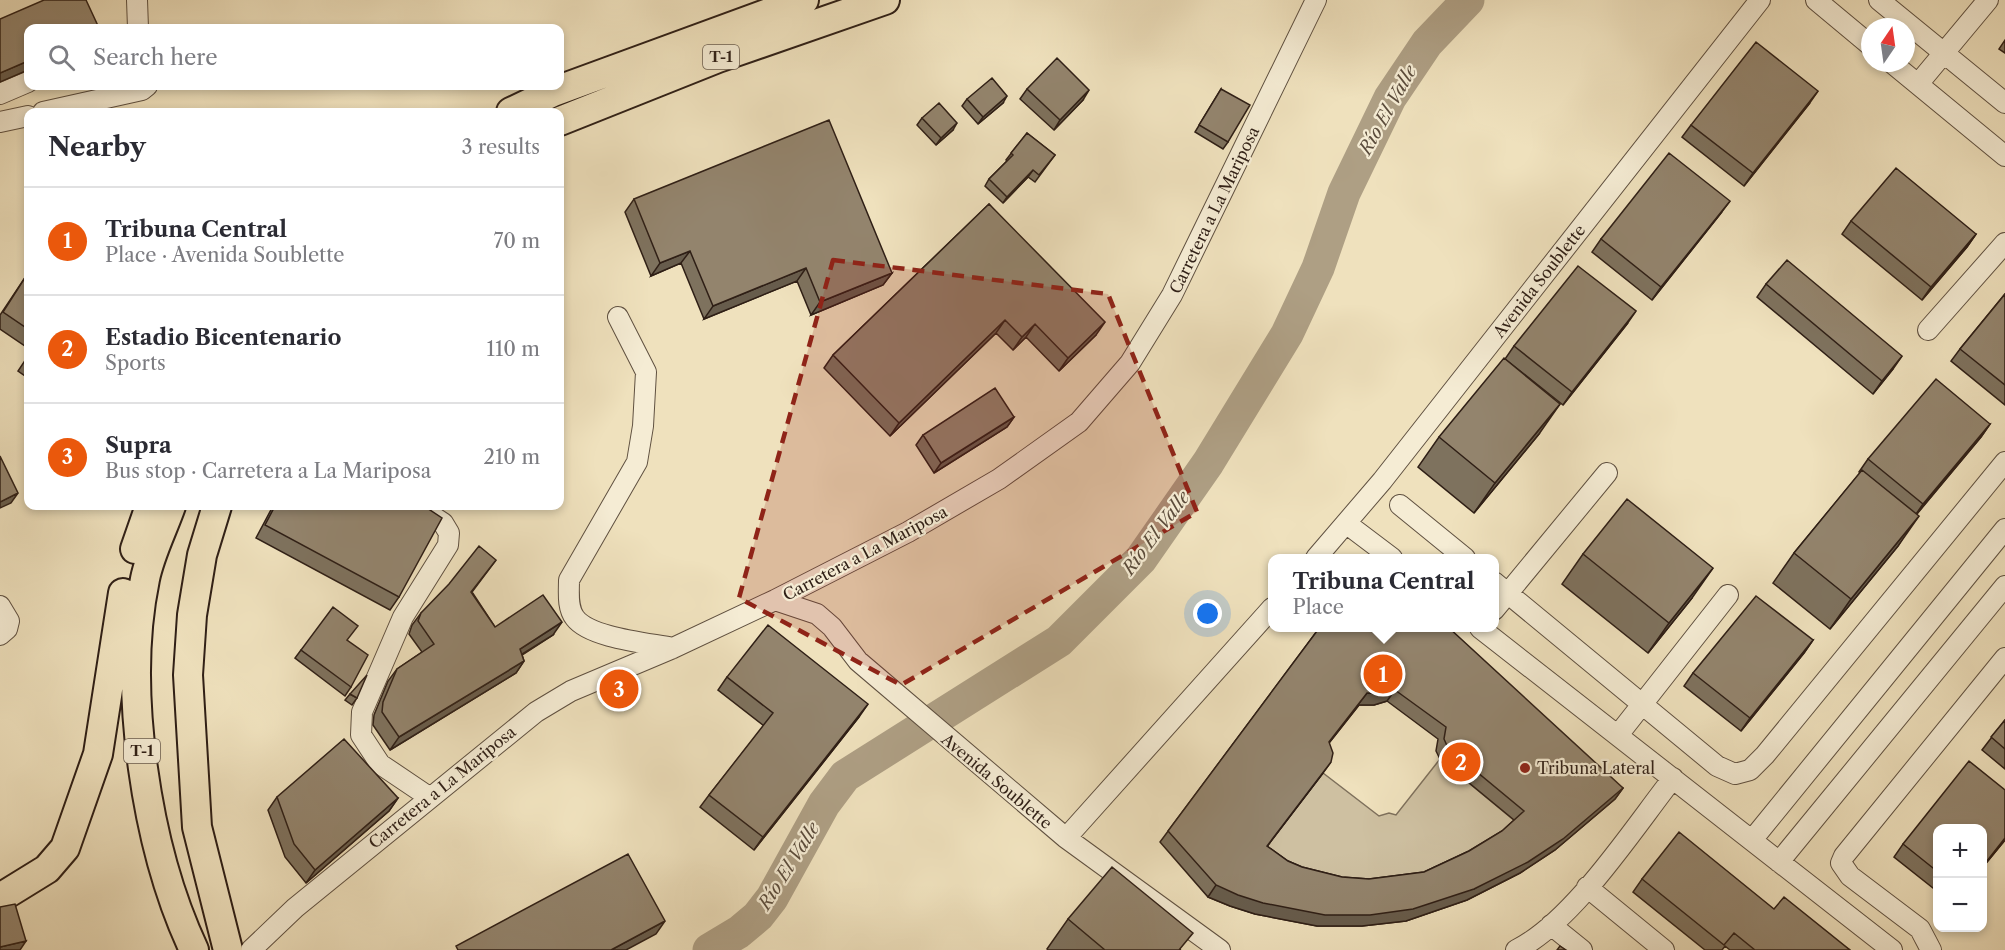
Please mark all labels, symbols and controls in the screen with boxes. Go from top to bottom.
north arrow [1861,18,1915,72]
search box [24,24,564,90]
icon: search [45,41,78,74]
text: Search here [93,44,218,71]
road number: T-1 [703,45,739,69]
water label: Río El Valle [1354,60,1422,160]
street label: Carretera a La Mariposa [1165,123,1263,297]
text: Nearby [48,131,146,163]
text: 3 results [462,135,540,159]
text: Tribuna Central [105,216,287,243]
street label: Avenida Soublette [1488,220,1589,342]
text: 1 [63,229,72,253]
text: 70 m [494,229,540,253]
text: Place · Avenida Soublette [105,243,344,267]
text: Estadio Bicentenario [105,324,341,351]
text: 2 [62,337,73,361]
text: 110 m [487,337,540,361]
text: Sports [105,351,166,375]
text: Supra [105,432,172,459]
text: 3 [62,445,73,469]
text: 210 m [483,445,540,469]
text: Bus stop · Carretera a La Mariposa [105,459,431,483]
water label: Río El Valle [1116,486,1195,581]
street label: Carretera a La Mariposa [779,501,951,605]
popup [1268,554,1499,632]
text: Tribuna Central [1292,568,1475,595]
text: Place [1292,595,1344,619]
your location [1193,599,1222,628]
pin: 1 [1364,652,1402,696]
pin: 3 [600,666,638,712]
street label: Carretera a La Mariposa [364,721,520,853]
street label: Avenida Soublette [937,728,1056,833]
road number: T-1 [124,739,160,763]
pin: 2 [1442,740,1480,784]
place label: Tribuna Lateral [1537,758,1655,778]
marker: Tribuna Lateral [1518,761,1532,775]
water label: Río El Valle [753,817,825,915]
map controls [1933,824,1987,932]
button: + [1933,824,1987,878]
button: − [1933,878,1987,932]

